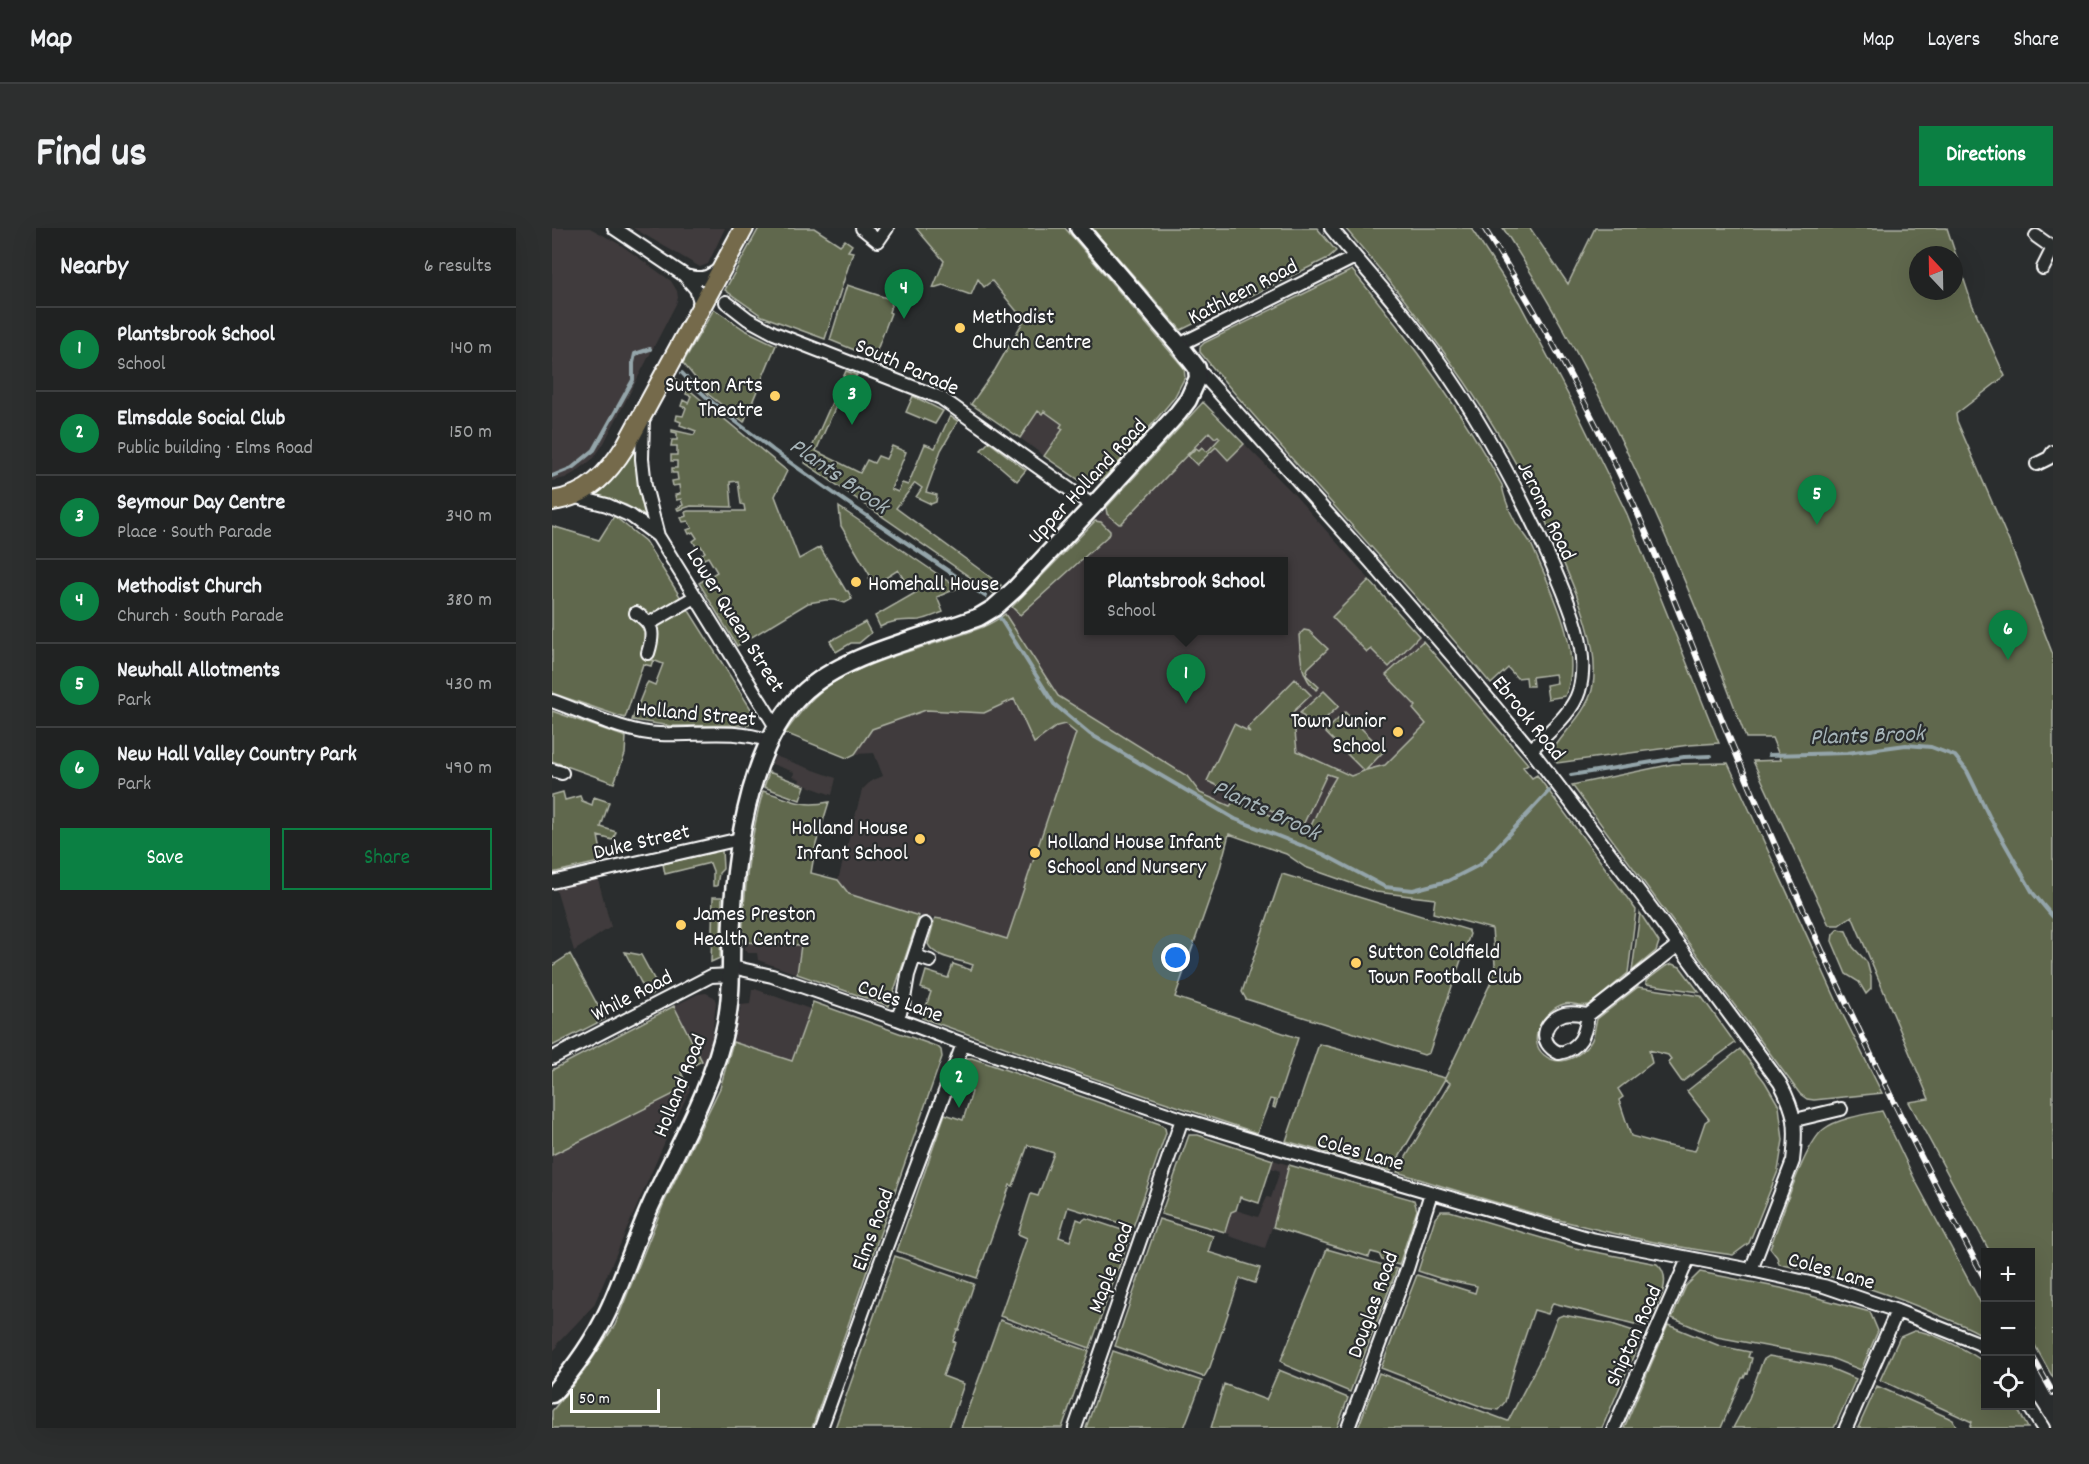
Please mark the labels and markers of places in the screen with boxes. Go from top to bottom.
pin: 4 [884,270,924,319]
place label: Methodist Church Centre [972,303,1091,359]
marker: Methodist Church Centre [953,321,967,335]
place label: Sutton Arts Theatre [665,371,763,427]
pin: 3 [832,376,872,425]
marker: Sutton Arts Theatre [768,389,782,403]
pin: 5 [1798,476,1836,525]
place label: Homehall House [868,570,999,601]
marker: Homehall House [849,575,863,589]
pin: 6 [1988,610,2028,660]
pin: 1 [1166,654,1206,704]
place label: Town Junior School [1290,707,1387,763]
marker: Town Junior School [1391,725,1405,739]
place label: Holland House Infant School [791,814,908,870]
place label: Holland House Infant School and Nursery [1047,828,1222,884]
marker: Holland House Infant School [913,832,927,846]
marker: Holland House Infant School and Nursery [1028,846,1042,860]
place label: James Preston Health Centre [693,900,816,956]
marker: James Preston Health Centre [674,918,688,932]
place label: Sutton Coldfield Town Football Club [1368,938,1522,994]
marker: Sutton Coldfield Town Football Club [1349,956,1363,970]
pin: 2 [940,1058,978,1108]

